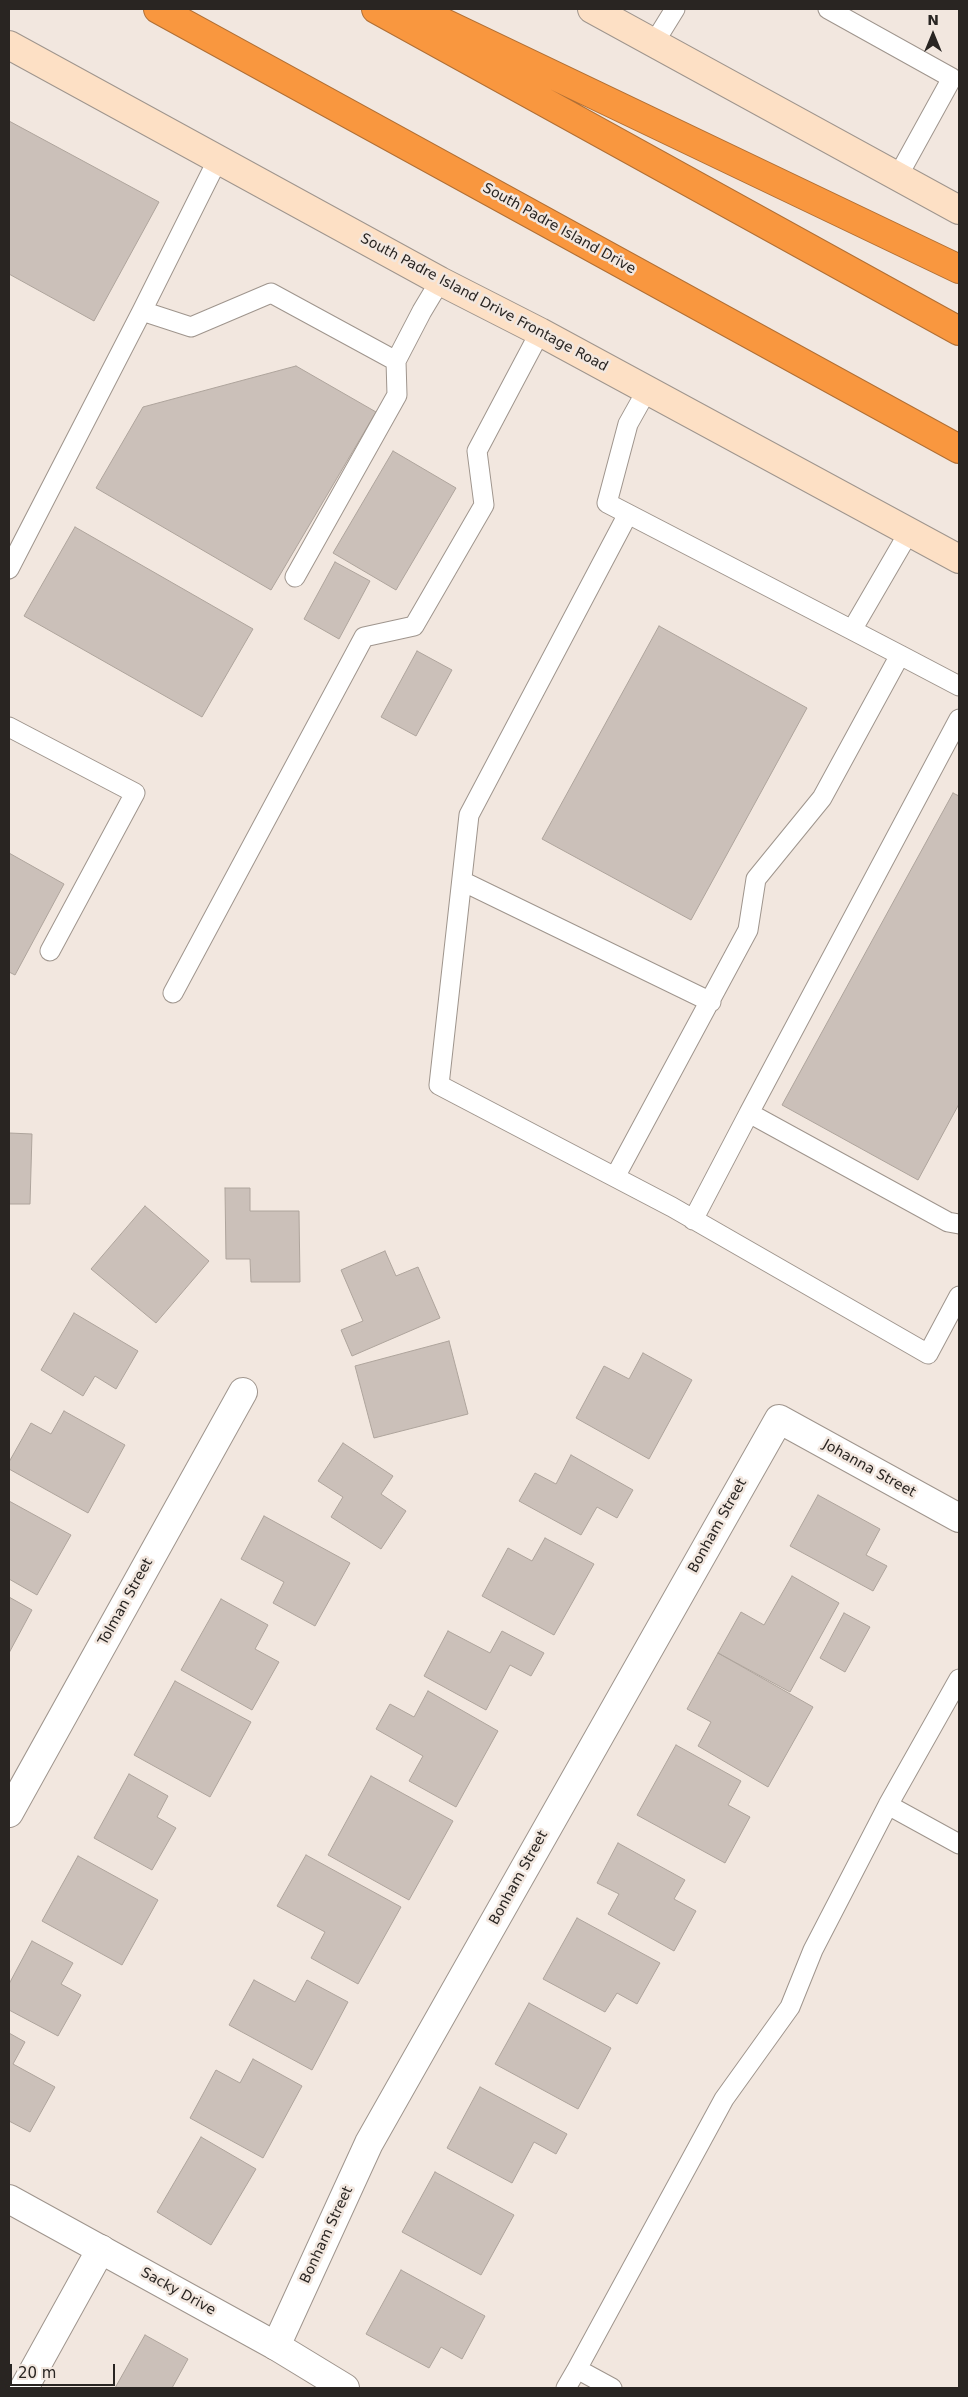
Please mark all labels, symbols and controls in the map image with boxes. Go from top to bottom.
north arrow [908,10,958,60]
text: N [927,12,939,28]
street label: South Padre Island Drive [480,180,638,278]
street label: South Padre Island Drive Frontage Road [357,230,611,376]
street label: Johanna Street [820,1437,918,1501]
street label: Bonham Street [685,1476,751,1576]
street label: Tolman Street [95,1556,157,1648]
street label: Bonham Street [486,1828,552,1928]
street label: Bonham Street [297,2184,357,2286]
street label: Sacky Drive [138,2265,218,2319]
scale bar [12,2354,118,2386]
text: 20 m [18,2364,56,2382]

